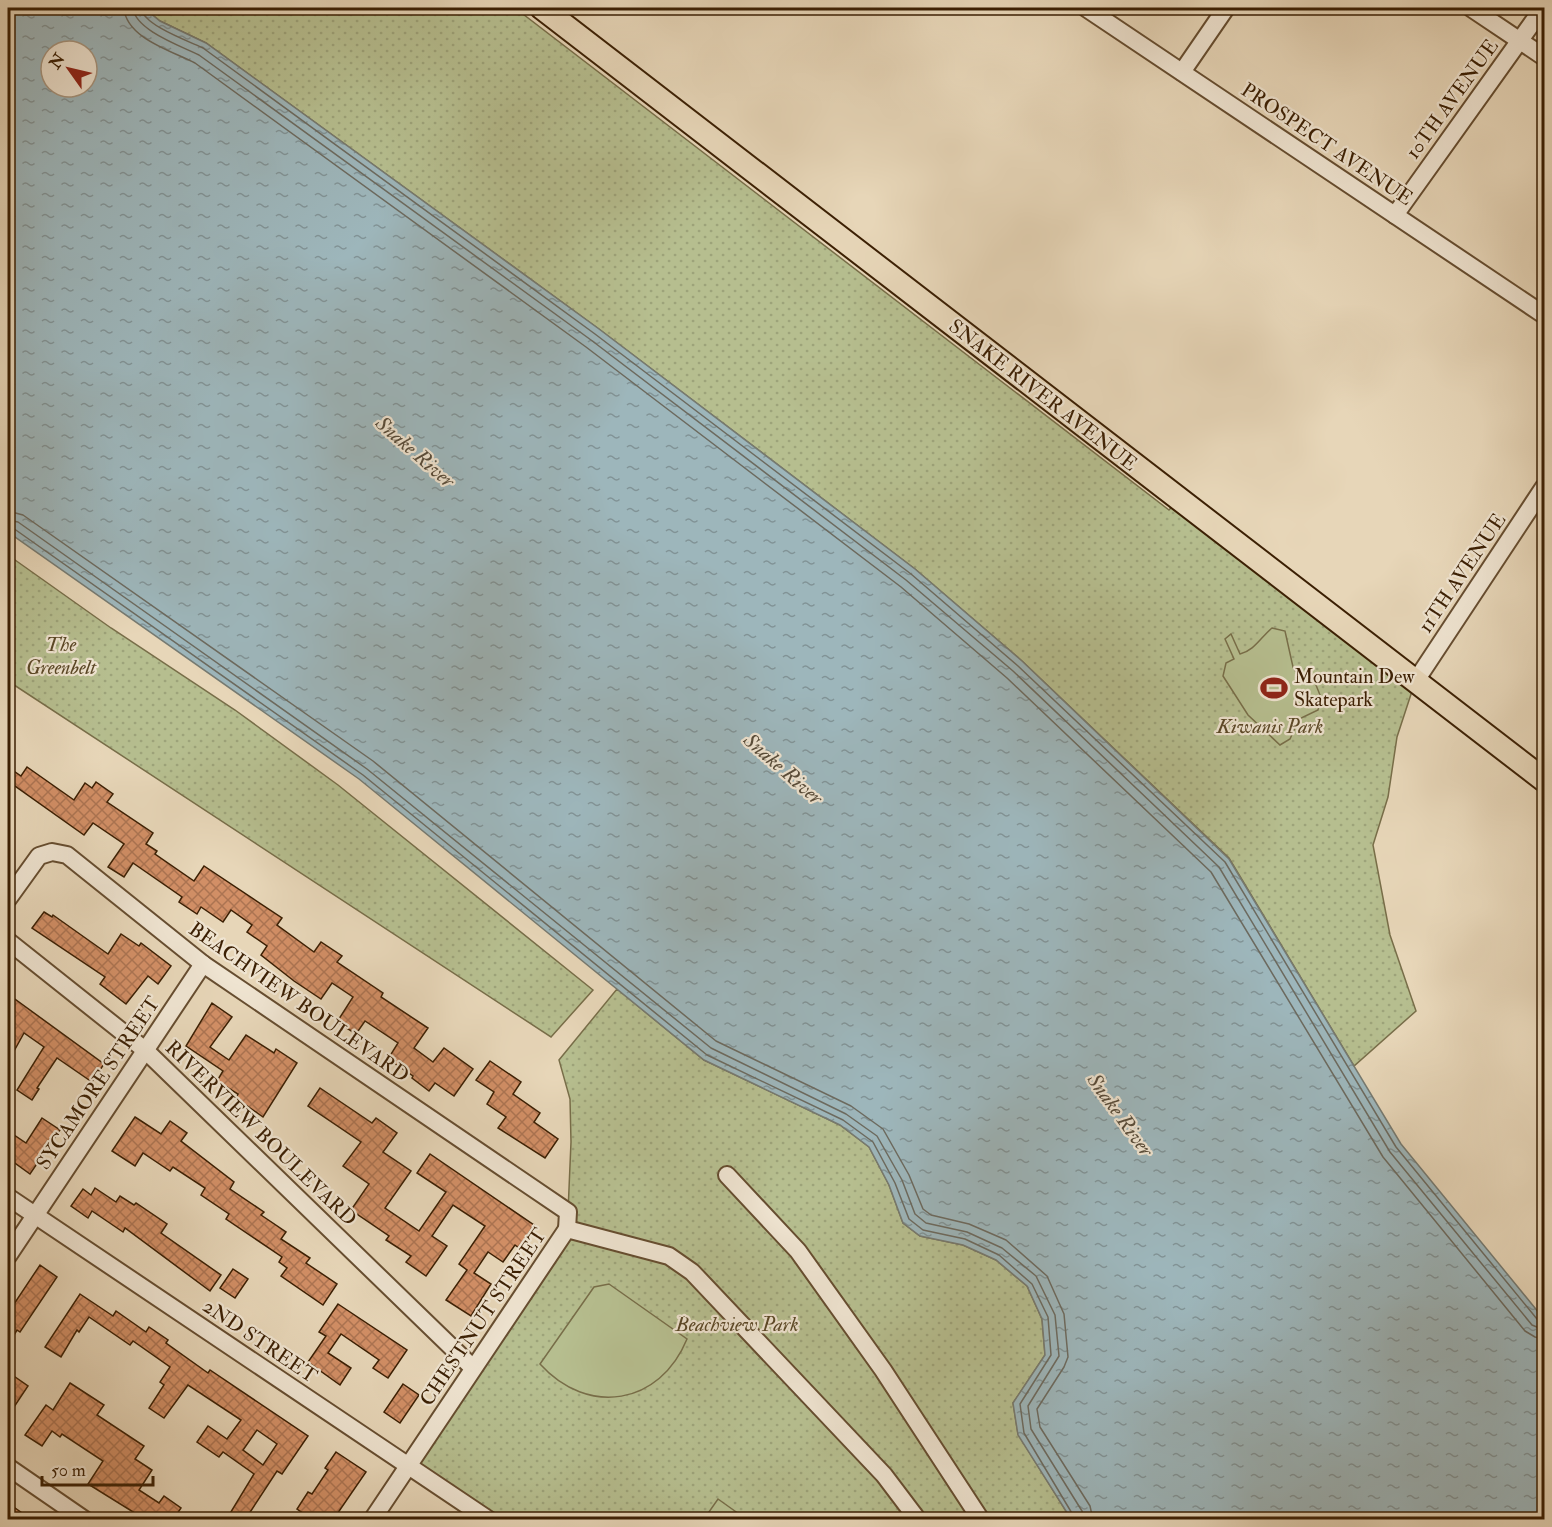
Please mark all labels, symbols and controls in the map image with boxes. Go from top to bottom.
street label: 10TH AVENUE [1400,34,1504,164]
north arrow [39,39,99,99]
text: N [45,49,70,74]
street label: PROSPECT AVENUE [1236,77,1418,211]
street label: SNAKE RIVER AVENUE [944,314,1142,476]
water label: Snake River [369,410,461,495]
street label: 11TH AVENUE [1413,508,1511,638]
park label: The Greenbelt [26,632,97,680]
place label: Mountain Dew Skatepark [1294,664,1415,713]
sports icon: Mountain Dew Skatepark [1259,673,1289,703]
park label: Kiwanis Park [1216,714,1323,739]
water label: Snake River [737,727,829,812]
street label: BEACHVIEW BOULEVARD [184,916,414,1088]
street label: SYCAMORE STREET [31,991,165,1174]
street label: RIVERVIEW BOULEVARD [160,1035,362,1231]
water label: Snake River [1080,1067,1160,1163]
street label: CHESTNUT STREET [414,1223,552,1411]
street label: 2ND STREET [198,1294,322,1388]
park label: Beachview Park [674,1312,799,1337]
scale bar [42,1449,153,1487]
text: 50 m [51,1459,86,1482]

